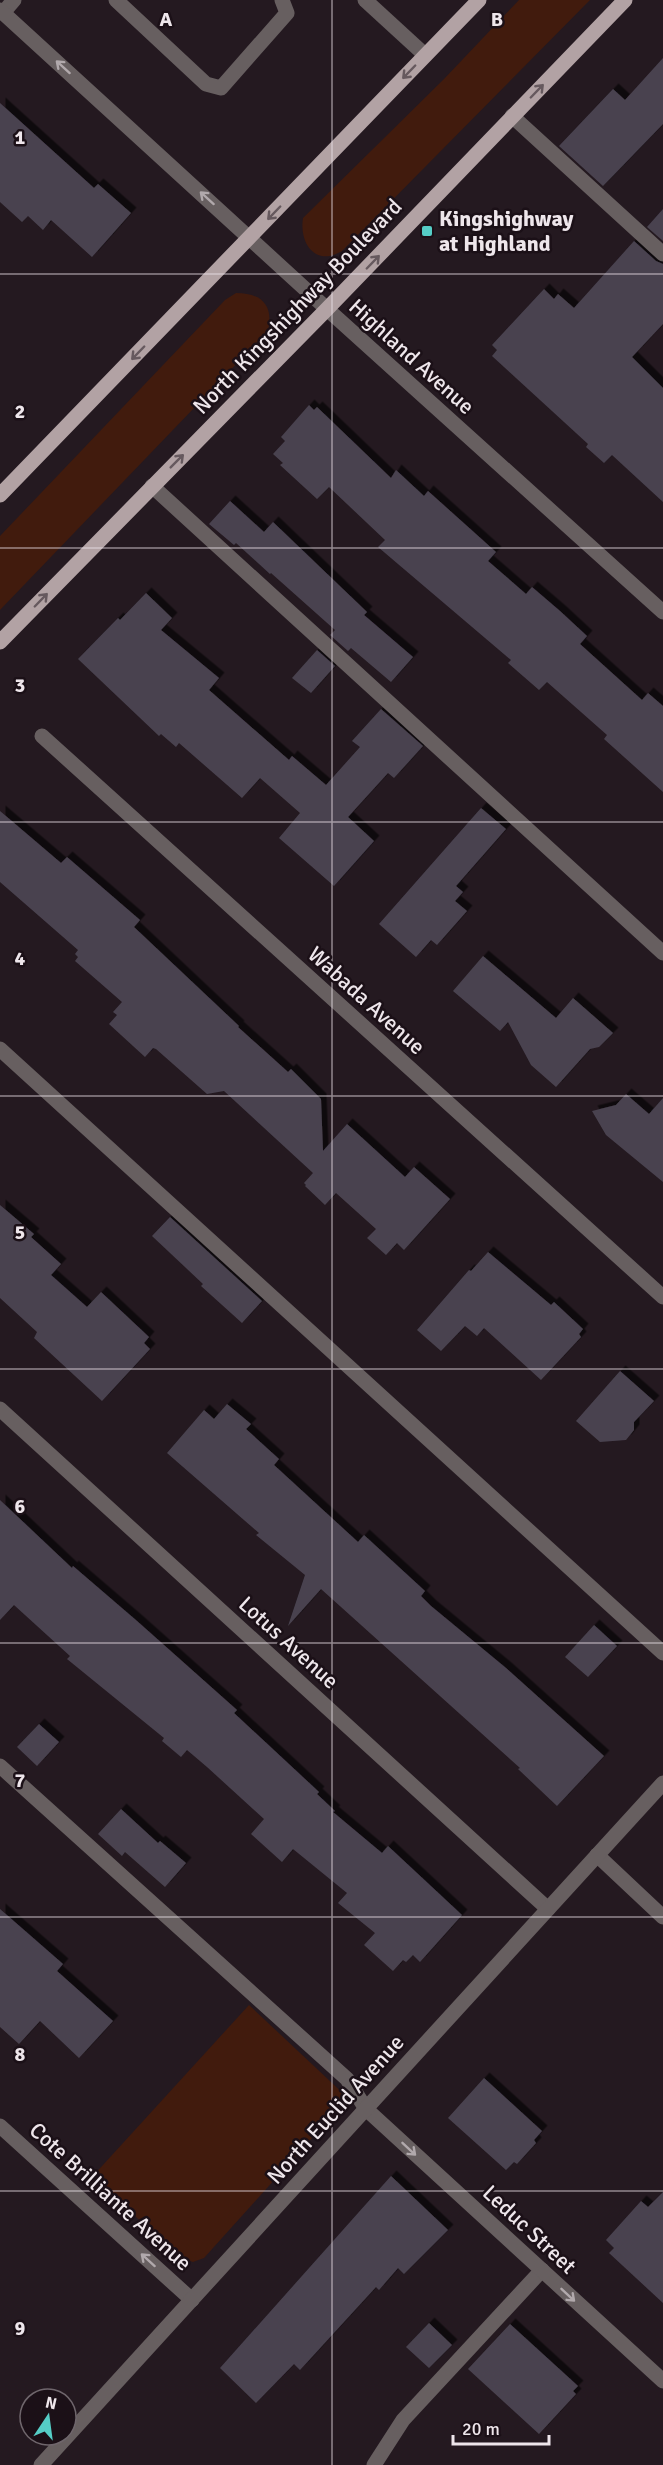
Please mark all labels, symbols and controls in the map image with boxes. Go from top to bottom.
text: A [160,7,173,32]
text: B [491,7,503,32]
one-way arrow [55,60,70,74]
one-way arrow [402,65,416,80]
one-way arrow [529,83,544,98]
text: 1 [15,125,26,150]
one-way arrow [200,191,215,205]
street label: North Kingshighway Boulevard [187,193,407,420]
one-way arrow [267,205,281,220]
place label: Kingshighway at Highland [439,205,573,257]
marker: Kingshighway at Highland [420,224,434,238]
one-way arrow [365,254,380,269]
street label: Highland Avenue [343,293,480,420]
one-way arrow [131,345,145,360]
text: 2 [15,399,25,424]
one-way arrow [169,453,184,468]
one-way arrow [33,593,48,608]
text: 3 [15,673,25,698]
street label: Wabada Avenue [303,941,431,1060]
text: 4 [15,946,26,971]
text: 5 [15,1220,25,1245]
text: 6 [15,1494,26,1519]
street label: Lotus Avenue [233,1590,344,1694]
text: 7 [15,1768,26,1793]
street label: North Euclid Avenue [261,2029,410,2190]
text: 8 [15,2042,26,2067]
street label: Cote Brilliante Avenue [24,2116,197,2276]
one-way arrow [401,2141,416,2155]
street label: Leduc Street [477,2179,582,2280]
one-way arrow [141,2253,156,2268]
one-way arrow [560,2287,575,2301]
text: 9 [15,2316,26,2341]
north arrow [18,2387,78,2447]
text: N [43,2392,59,2414]
scale bar [453,2408,549,2446]
text: 20 m [462,2418,500,2440]

